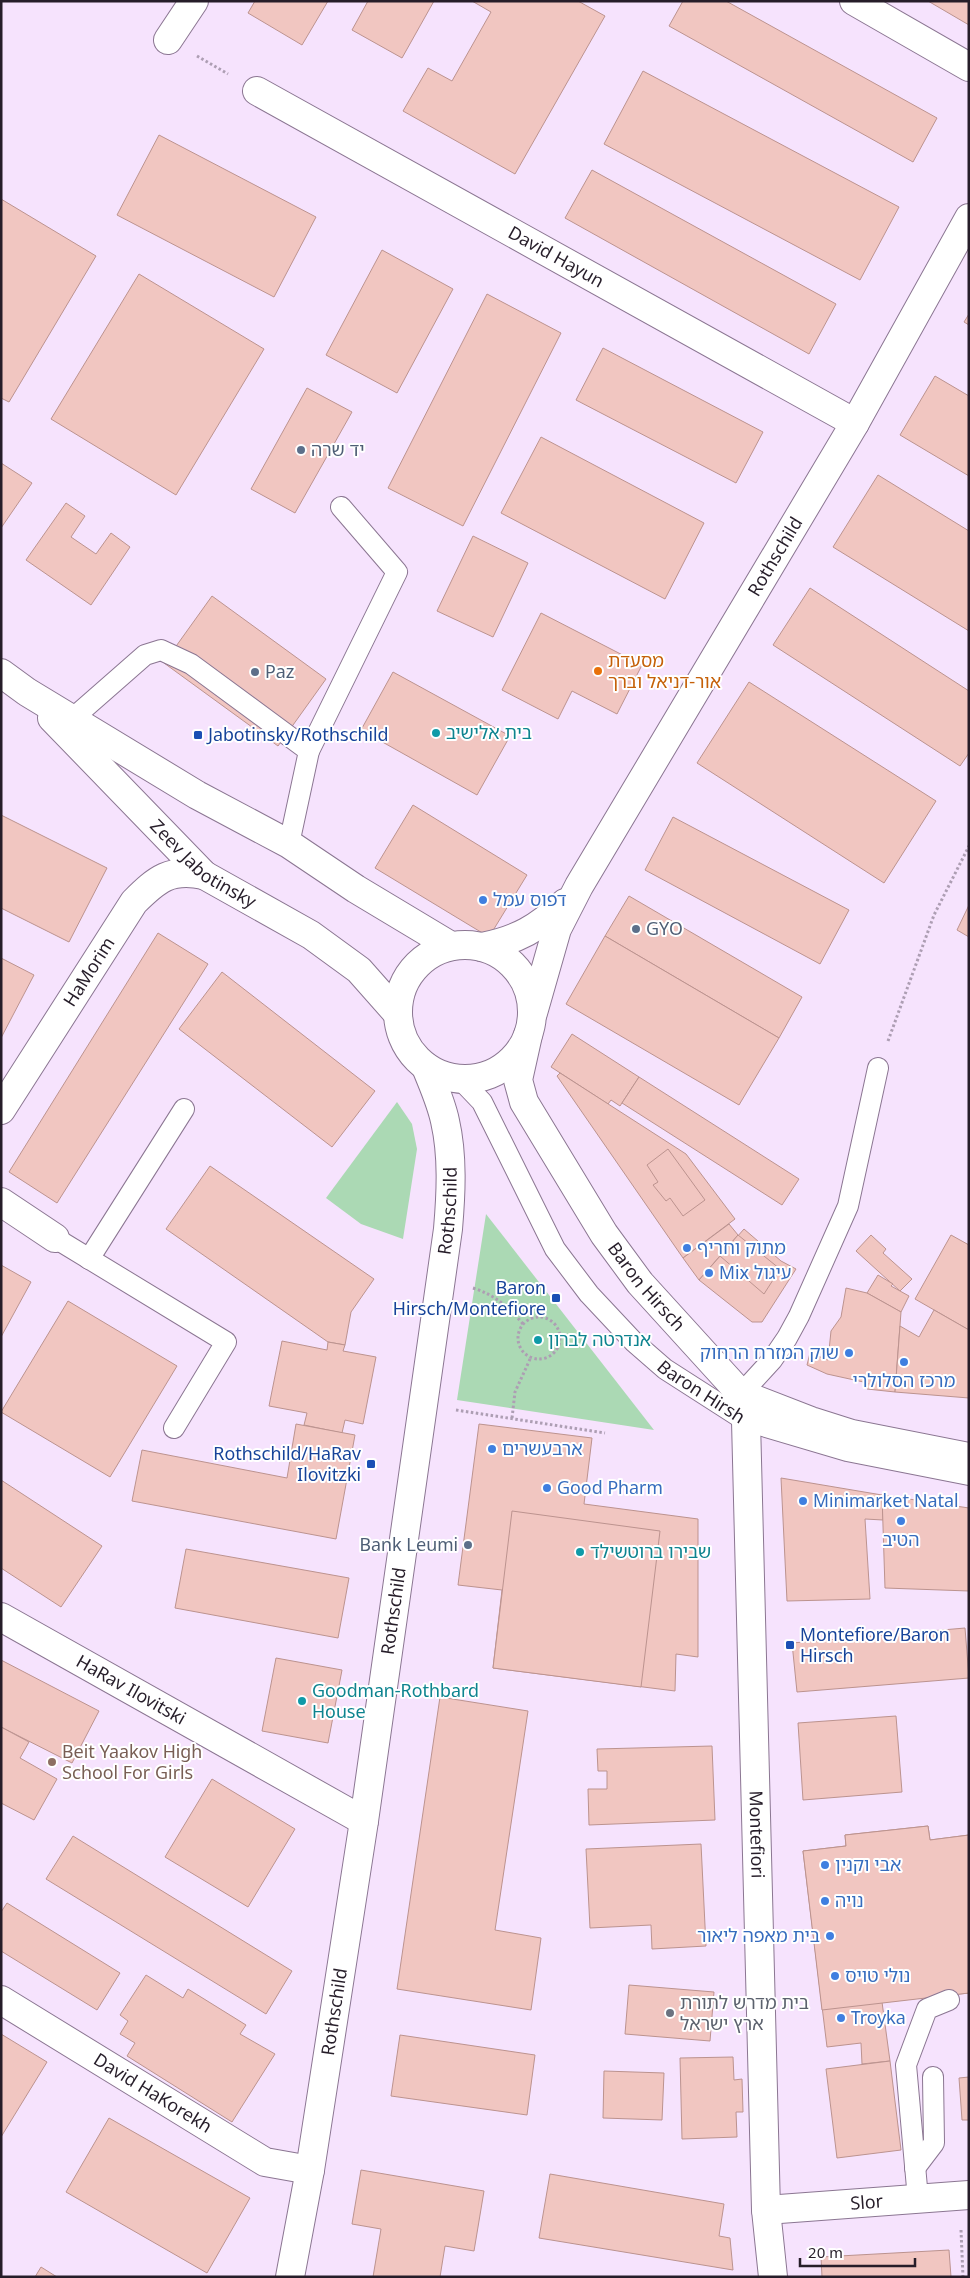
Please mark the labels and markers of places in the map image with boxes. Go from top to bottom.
place label: יד שרה [311,437,365,461]
marker: יד שרה [295,444,307,456]
place label: מסעדת אור-דניאל וברך [608,648,721,693]
place label: Paz [265,659,294,683]
marker: מסעדת אור-דניאל וברך [592,665,604,677]
marker: Paz [249,666,261,678]
place label: בית אלישיב [446,720,532,744]
place label: Jabotinsky/Rothschild [206,722,389,746]
marker: בית אלישיב [430,727,442,739]
marker: Jabotinsky/Rothschild [192,729,204,741]
place label: דפוס עמל [493,887,567,911]
marker: דפוס עמל [477,894,489,906]
place label: GYO [646,916,683,940]
marker: GYO [630,923,642,935]
place label: מתוק וחריף [697,1235,786,1259]
marker: מתוק וחריף [681,1242,693,1254]
place label: Mix עיגול [719,1260,792,1284]
marker: Mix עיגול [703,1267,715,1279]
place label: Baron Hirsch/Montefiore [393,1275,546,1320]
marker: Baron Hirsch/Montefiore [550,1292,562,1304]
place label: אנדרטה לברון [548,1327,651,1351]
marker: אנדרטה לברון [532,1334,544,1346]
place label: שוק המזרח הרחוק [700,1340,839,1364]
marker: שוק המזרח הרחוק [843,1347,855,1359]
marker: מרכז הסלולרי [898,1356,910,1368]
place label: מרכז הסלולרי [853,1368,955,1392]
place label: ארבעשרים [502,1436,583,1460]
place label: Rothschild/HaRav Ilovitzki [213,1441,361,1486]
marker: ארבעשרים [486,1443,498,1455]
marker: Rothschild/HaRav Ilovitzki [365,1458,377,1470]
place label: Good Pharm [557,1475,663,1499]
marker: Good Pharm [541,1482,553,1494]
place label: Minimarket Natal [813,1488,959,1512]
marker: Minimarket Natal [797,1495,809,1507]
marker: הטיב [895,1515,907,1527]
place label: הטיב [882,1527,920,1551]
place label: Bank Leumi [360,1532,458,1556]
marker: Bank Leumi [462,1539,474,1551]
place label: שבירו ברוטשילד [590,1539,711,1563]
marker: שבירו ברוטשילד [574,1546,586,1558]
place label: Montefiore/Baron Hirsch [800,1622,950,1667]
marker: Montefiore/Baron Hirsch [784,1639,796,1651]
place label: Goodman-Rothbard House [312,1678,479,1723]
marker: Goodman-Rothbard House [296,1695,308,1707]
place label: Beit Yaakov High School For Girls [62,1739,202,1784]
marker: Beit Yaakov High School For Girls [46,1756,58,1768]
place label: אבי וקנין [835,1852,901,1876]
marker: אבי וקנין [819,1859,831,1871]
place label: נויה [835,1888,863,1912]
marker: נויה [819,1895,831,1907]
place label: בית מאפה ליאור [697,1923,820,1947]
marker: בית מאפה ליאור [824,1930,836,1942]
place label: נולי טויס [845,1963,910,1987]
marker: נולי טויס [829,1970,841,1982]
place label: בית מדרש לתורת ארץ ישראל [680,1990,809,2035]
place label: Troyka [851,2005,906,2029]
marker: בית מדרש לתורת ארץ ישראל [664,2007,676,2019]
marker: Troyka [835,2012,847,2024]

